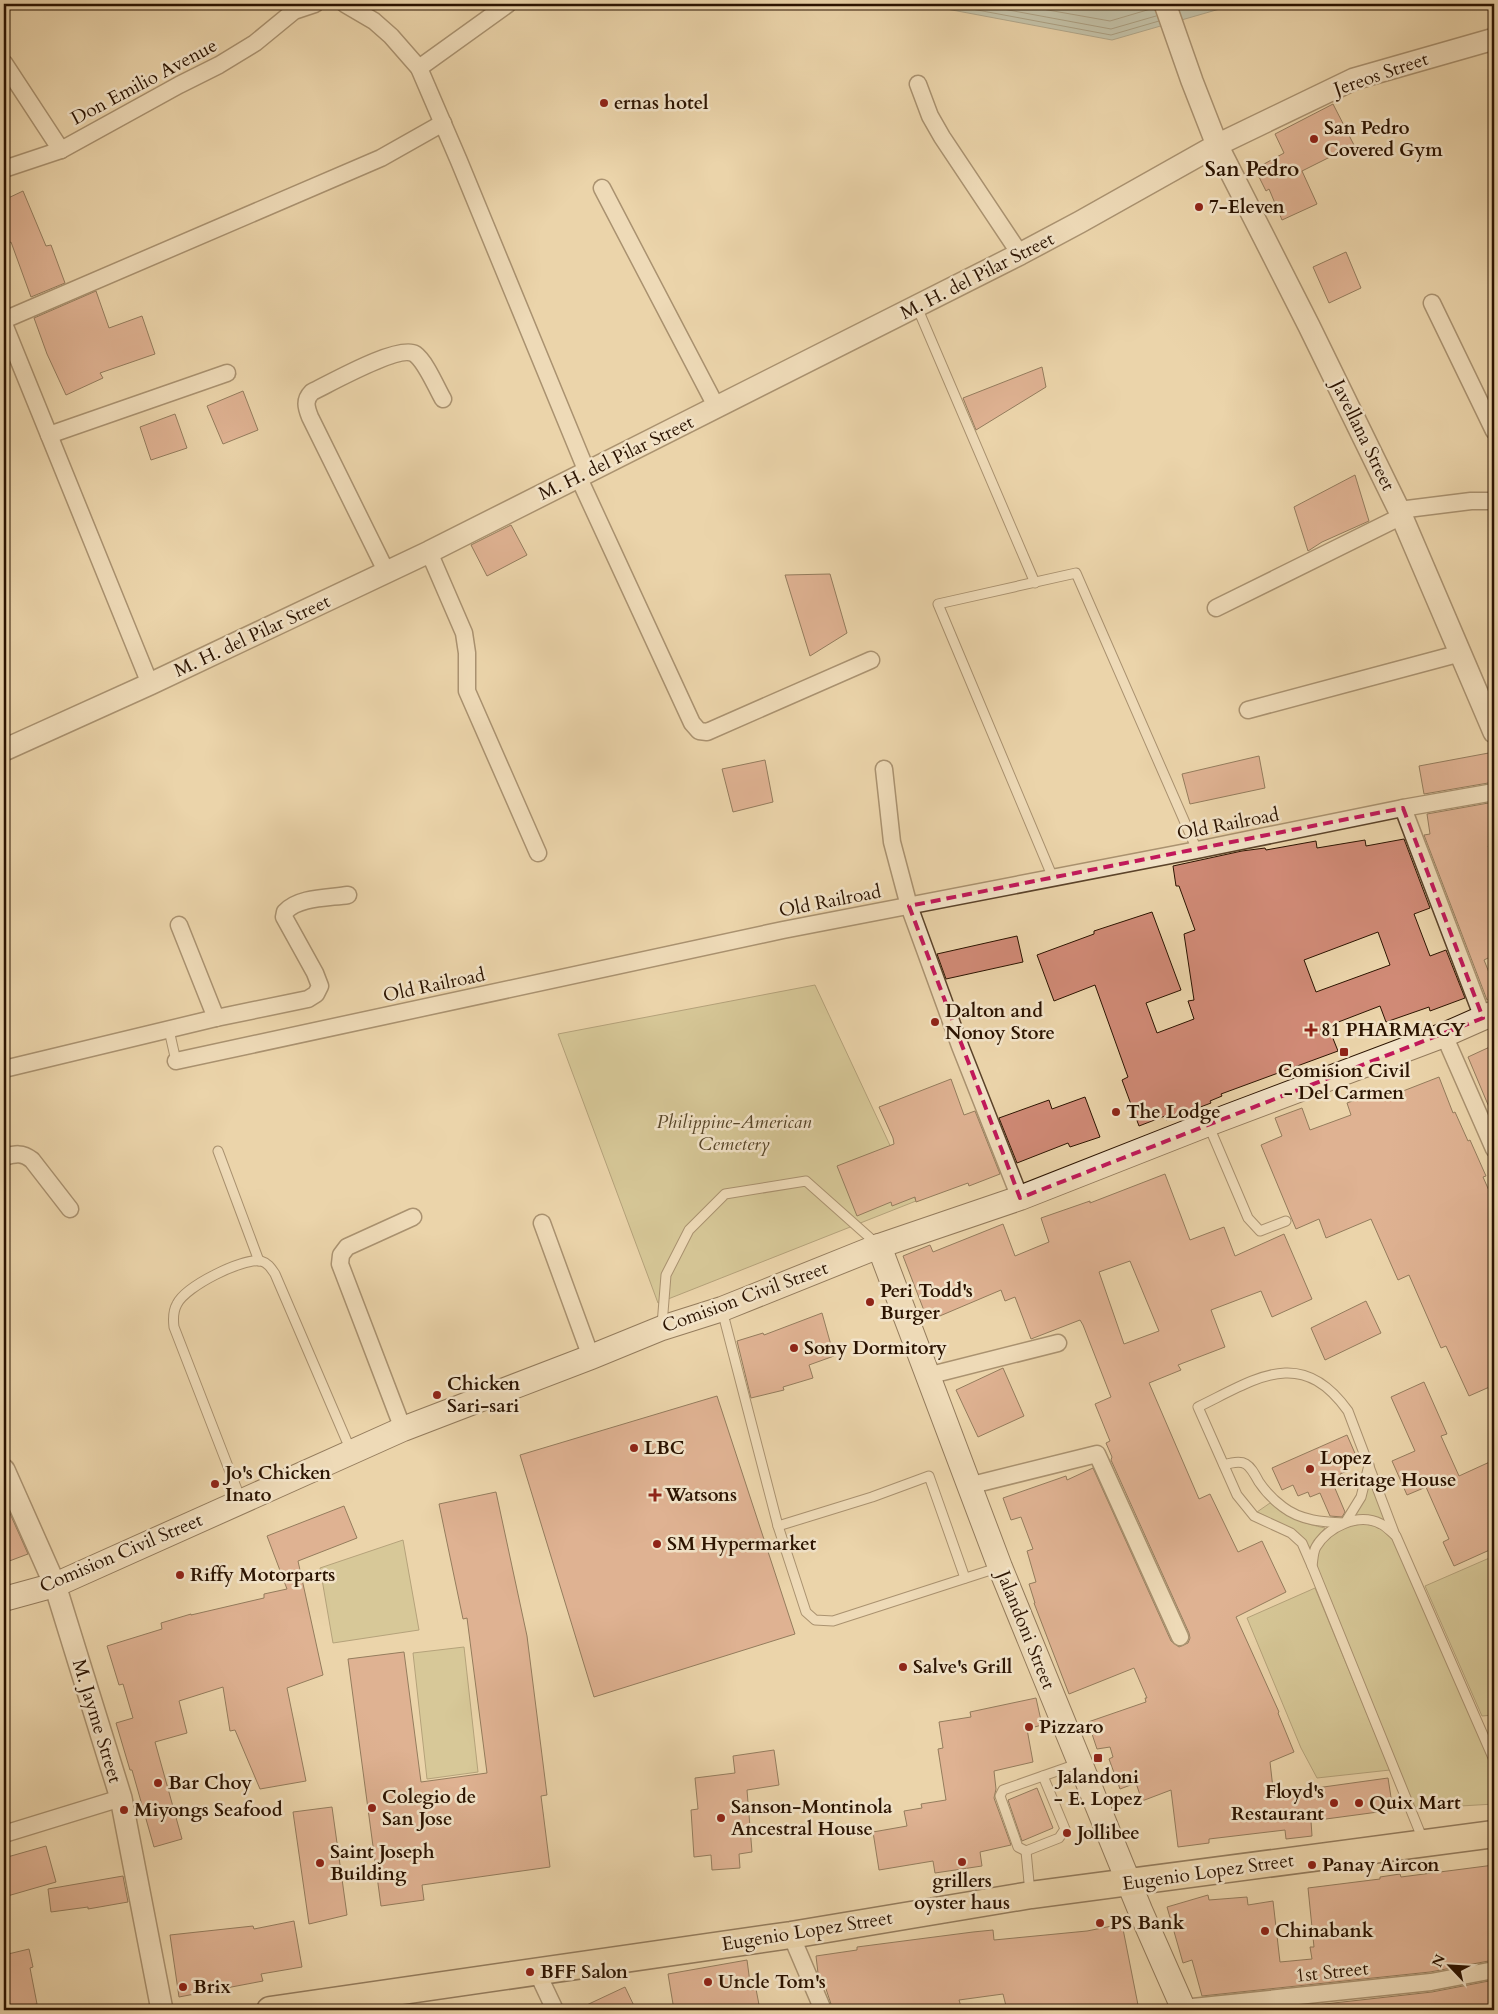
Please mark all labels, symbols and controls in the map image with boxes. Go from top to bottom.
street label: Don Emilio Avenue [66,33,222,131]
street label: Jereos Street [1328,46,1432,103]
place label: ernas hotel [614,90,709,116]
marker: ernas hotel [598,97,610,109]
place label: San Pedro Covered Gym [1324,115,1443,163]
marker: San Pedro Covered Gym [1308,133,1320,145]
district label: San Pedro [1205,155,1299,184]
place label: 7-Eleven [1209,194,1285,220]
marker: 7-Eleven [1193,201,1205,213]
street label: M. H. del Pilar Street [896,226,1058,326]
street label: Javellana Street [1324,372,1401,495]
street label: M. H. del Pilar Street [534,409,698,507]
street label: M. H. del Pilar Street [170,588,334,684]
street label: Old Railroad [1175,801,1281,847]
street label: Old Railroad [777,878,883,924]
street label: Old Railroad [381,962,487,1008]
place label: Dalton and Nonoy Store [945,998,1055,1046]
marker: Dalton and Nonoy Store [929,1016,941,1028]
place label: 81 PHARMACY [1321,1017,1466,1043]
marker: 81 PHARMACY [1305,1024,1317,1036]
marker: Comision Civil - Del Carmen [1338,1046,1350,1058]
place label: Comision Civil - Del Carmen [1278,1058,1411,1106]
place label: The Lodge [1126,1099,1221,1125]
marker: The Lodge [1110,1106,1122,1118]
park label: Philippine-American Cemetery [657,1109,812,1157]
street label: Comision Civil Street [659,1255,831,1339]
place label: Peri Todd's Burger [880,1278,973,1326]
marker: Peri Todd's Burger [864,1296,876,1308]
place label: Sony Dormitory [804,1335,947,1361]
marker: Sony Dormitory [788,1342,800,1354]
place label: Chicken Sari-sari [447,1371,521,1419]
marker: Chicken Sari-sari [431,1389,443,1401]
place label: LBC [644,1435,685,1461]
marker: LBC [628,1442,640,1454]
place label: Lopez Heritage House [1320,1445,1456,1493]
place label: Jo's Chicken Inato [222,1460,332,1508]
marker: Lopez Heritage House [1304,1463,1316,1475]
marker: Jo's Chicken Inato [209,1478,221,1490]
place label: Watsons [664,1482,737,1508]
marker: Watsons [649,1489,661,1501]
street label: Comision Civil Street [36,1507,206,1599]
place label: SM Hypermarket [667,1531,817,1557]
marker: SM Hypermarket [651,1538,663,1550]
place label: Riffy Motorparts [190,1562,335,1588]
street label: Jalandoni Street [989,1564,1062,1693]
marker: Riffy Motorparts [174,1569,186,1581]
place label: Salve's Grill [913,1654,1013,1680]
street label: M. Jayme Street [66,1656,128,1786]
marker: Salve's Grill [897,1661,909,1673]
place label: Pizzaro [1039,1714,1104,1740]
marker: Pizzaro [1023,1721,1035,1733]
marker: Jalandoni - E. Lopez [1092,1752,1104,1764]
place label: Jalandoni - E. Lopez [1054,1764,1143,1812]
place label: Bar Choy [168,1770,252,1796]
marker: Bar Choy [152,1777,164,1789]
place label: Floyd's Restaurant [1231,1779,1324,1827]
place label: Colegio de San Jose [382,1784,476,1832]
place label: Quix Mart [1369,1790,1461,1816]
place label: Sanson-Montinola Ancestral House [731,1794,893,1842]
place label: Miyongs Seafood [134,1797,283,1823]
marker: Floyd's Restaurant [1328,1797,1340,1809]
marker: Quix Mart [1353,1797,1365,1809]
marker: Colegio de San Jose [366,1802,378,1814]
marker: Miyongs Seafood [118,1804,130,1816]
marker: Sanson-Montinola Ancestral House [715,1812,727,1824]
place label: Jollibee [1074,1820,1140,1846]
marker: Jollibee [1061,1827,1073,1839]
place label: Saint Joseph Building [330,1839,435,1887]
street label: Eugenio Lopez Street [1121,1847,1295,1897]
place label: Panay Aircon [1322,1852,1440,1878]
marker: grillers oyster haus [956,1856,968,1868]
marker: Saint Joseph Building [314,1857,326,1869]
marker: Panay Aircon [1306,1859,1318,1871]
place label: grillers oyster haus [914,1868,1010,1916]
street label: Eugenio Lopez Street [720,1905,894,1957]
place label: PS Bank [1110,1910,1185,1936]
marker: PS Bank [1094,1917,1106,1929]
place label: Chinabank [1275,1918,1374,1944]
marker: Chinabank [1259,1925,1271,1937]
north arrow [1426,1942,1476,1992]
text: N [1427,1951,1450,1970]
street label: 1st Street [1294,1955,1370,1989]
place label: BFF Salon [540,1959,629,1985]
marker: BFF Salon [524,1966,536,1978]
place label: Uncle Tom's [718,1969,826,1995]
place label: Brix [193,1974,231,2000]
marker: Uncle Tom's [702,1976,714,1988]
marker: Brix [177,1981,189,1993]

